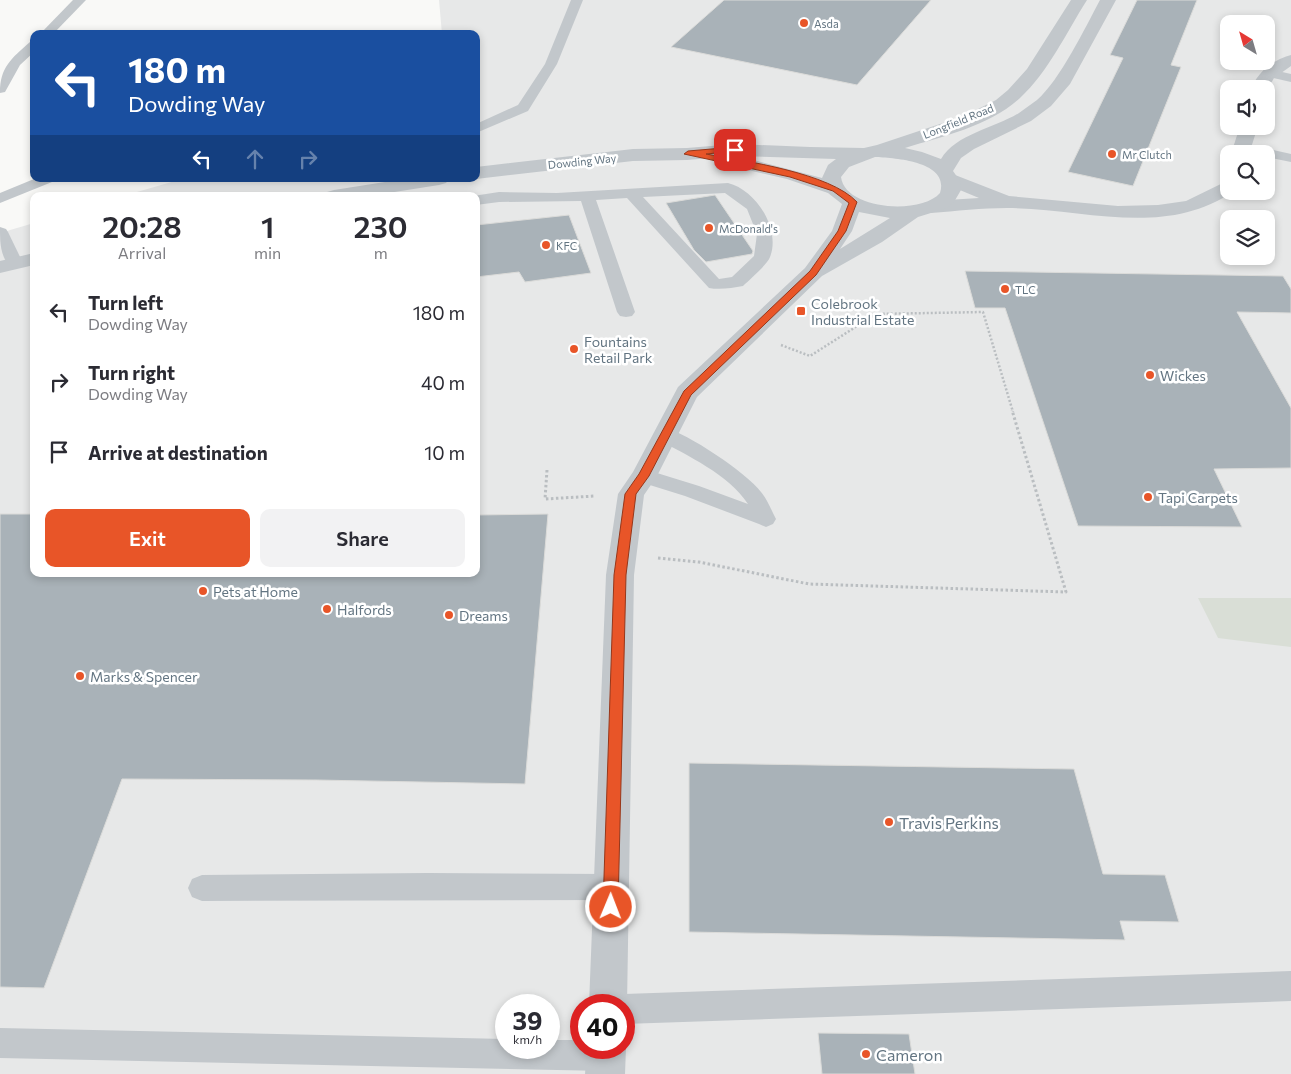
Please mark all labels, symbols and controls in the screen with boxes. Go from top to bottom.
north arrow [1220,15,1275,70]
map controls [1220,15,1275,265]
marker: Asda [798,17,810,29]
place label: Asda [814,17,839,30]
text: 180 m [128,47,226,90]
icon: left [45,50,110,115]
button: sound [1220,80,1275,135]
text: Dowding Way [128,90,265,117]
street label: Longfield Road [921,101,995,141]
pin [714,129,756,171]
icon: arrive [721,136,749,164]
icon: left [188,145,216,173]
icon: ahead [241,145,269,173]
icon: right [294,145,322,173]
button: search [1220,145,1275,200]
marker: Mr Clutch [1106,148,1118,160]
place label: Mr Clutch [1122,148,1172,161]
street label: Dowding Way [547,151,617,171]
text: 20:28 [102,207,182,244]
text: 1 [261,207,274,244]
text: 230 [354,207,408,244]
button: layers [1220,210,1275,265]
marker: McDonald's [703,222,715,234]
place label: McDonald's [719,222,778,235]
marker: KFC [540,239,552,251]
place label: KFC [556,239,577,252]
text: Arrival [118,243,166,262]
text: min [254,243,281,262]
text: m [374,243,388,262]
marker: TLC [999,283,1011,295]
place label: TLC [1015,283,1036,296]
text: Turn left [88,291,163,314]
place label: Colebrook Industrial Estate [811,295,914,328]
icon: left [45,298,73,326]
text: 180 m [413,301,465,324]
marker: Colebrook Industrial Estate [795,305,807,317]
text: Dowding Way [88,314,188,333]
place label: Fountains Retail Park [584,333,653,366]
marker: Fountains Retail Park [568,343,580,355]
text: Turn right [88,361,175,384]
place label: Wickes [1160,367,1206,384]
icon: right [45,368,73,396]
marker: Wickes [1144,369,1156,381]
text: 40 m [421,371,465,394]
text: Dowding Way [88,384,188,403]
icon: arrive [45,438,73,466]
text: Arrive at destination [88,441,268,464]
text: 10 m [424,441,465,464]
place label: Tapi Carpets [1158,489,1238,506]
marker: Tapi Carpets [1142,491,1154,503]
button: Exit [45,509,250,567]
button: Share [260,509,465,567]
place label: Pets at Home [213,583,298,600]
marker: Pets at Home [197,585,209,597]
place label: Halfords [337,601,392,618]
marker: Halfords [321,603,333,615]
place label: Dreams [459,607,508,624]
marker: Dreams [443,609,455,621]
place label: Marks & Spencer [90,668,198,685]
marker: Marks & Spencer [74,670,86,682]
place label: Travis Perkins [899,813,999,832]
marker: Travis Perkins [883,816,895,828]
position arrow [584,880,636,932]
speed limit sign: 40 [570,994,635,1059]
text: 39 [513,1005,543,1035]
text: km/h [513,1032,542,1046]
place label: Cameron [876,1045,943,1064]
marker: Cameron [860,1048,872,1060]

